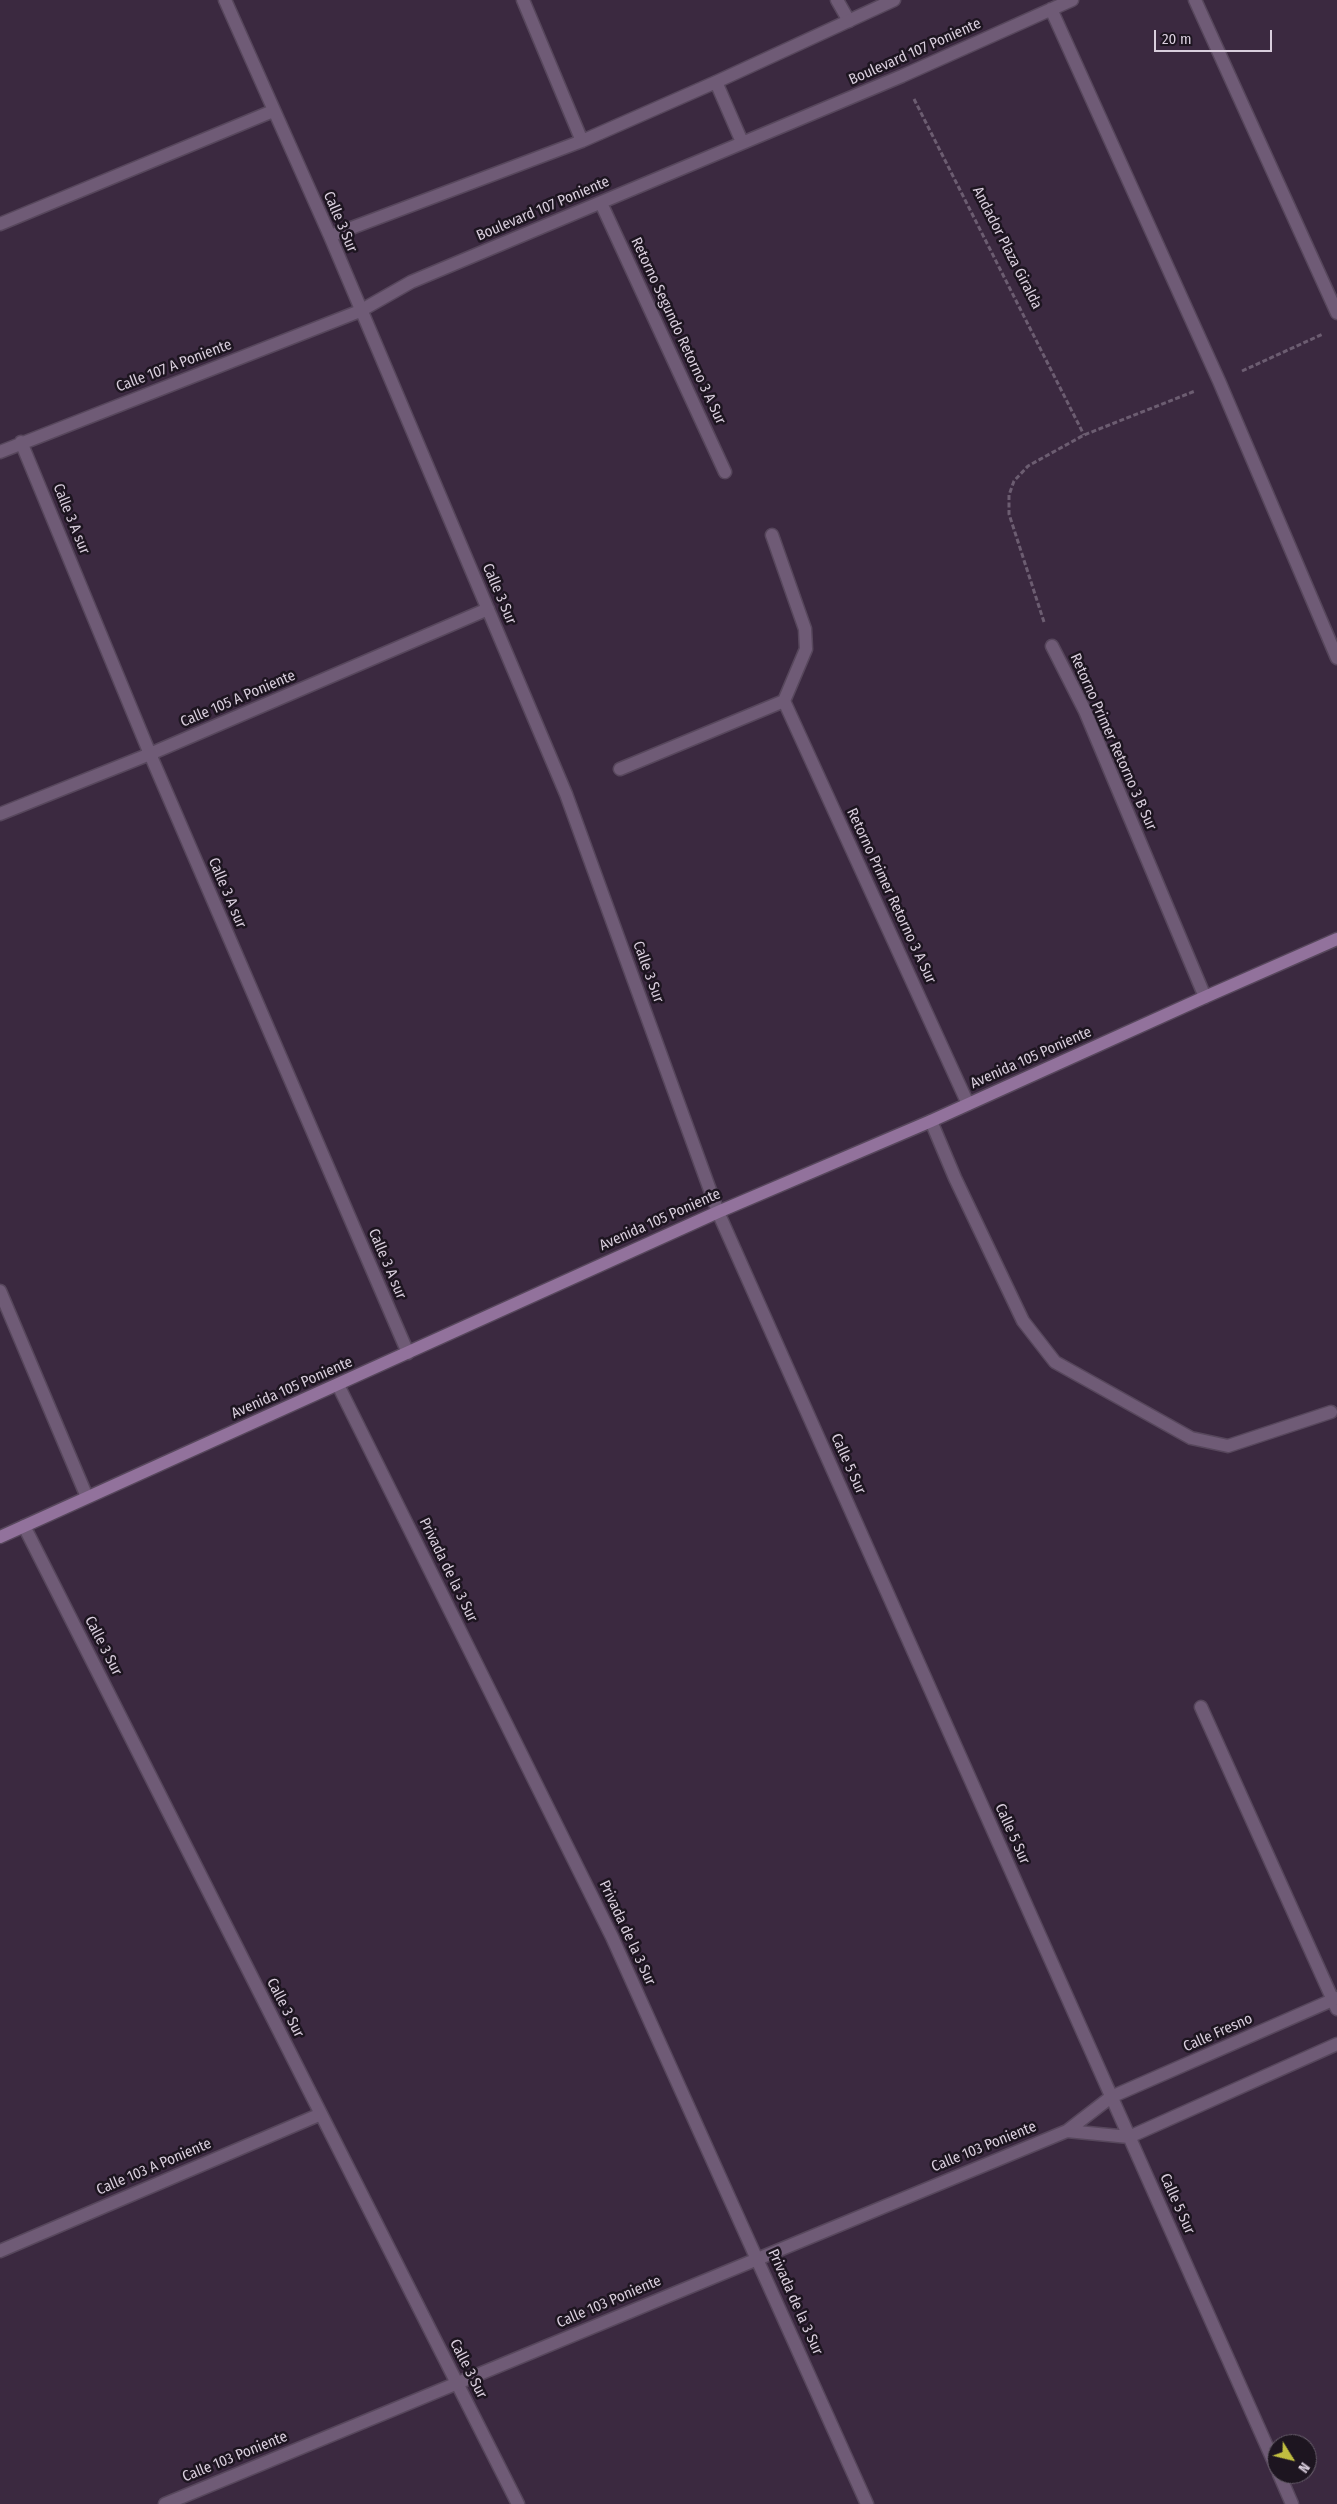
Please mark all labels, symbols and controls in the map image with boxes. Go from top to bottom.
street label: Boulevard 107 Poniente [846,15,984,89]
scale bar [1157,20,1274,52]
text: 20 m [1162,30,1192,48]
street label: Boulevard 107 Poniente [474,173,612,245]
street label: Andador Plaza Giralda [968,184,1046,312]
street label: Calle 3 Sur [319,189,361,255]
street label: Retorno Segundo Retorno 3 A Sur [627,235,729,427]
street label: Calle 107 A Poniente [114,336,234,396]
street label: Calle 3 A sur [49,481,93,557]
street label: Calle 3 Sur [478,561,520,627]
street label: Retorno Primer Retorno 3 B Sur [1066,651,1160,833]
street label: Calle 105 A Poniente [178,667,298,731]
street label: Retorno Primer Retorno 3 A Sur [842,805,940,987]
street label: Calle 3 A sur [204,855,250,931]
street label: Calle 3 Sur [629,939,667,1005]
street label: Avenida 105 Poniente [968,1023,1094,1093]
street label: Avenida 105 Poniente [597,1185,723,1255]
street label: Calle 3 A sur [364,1226,410,1302]
street label: Avenida 105 Poniente [229,1353,355,1423]
street label: Calle 5 Sur [827,1431,869,1497]
street label: Privada de la 3 Sur [415,1515,481,1625]
street label: Calle 3 Sur [80,1613,126,1679]
street label: Calle 5 Sur [991,1801,1033,1867]
street label: Privada de la 3 Sur [595,1878,659,1988]
street label: Calle 3 Sur [262,1975,308,2041]
street label: Calle Fresno [1181,2010,1255,2056]
street label: Calle 103 Poniente [929,2118,1039,2176]
street label: Calle 103 A Poniente [94,2135,214,2199]
street label: Calle 5 Sur [1156,2171,1198,2237]
street label: Privada de la 3 Sur [764,2246,826,2358]
street label: Calle 103 Poniente [554,2272,664,2332]
street label: Calle 3 Sur [445,2336,491,2402]
street label: Calle 103 Poniente [180,2428,290,2486]
north arrow [1267,2434,1317,2484]
text: N [1294,2459,1313,2476]

